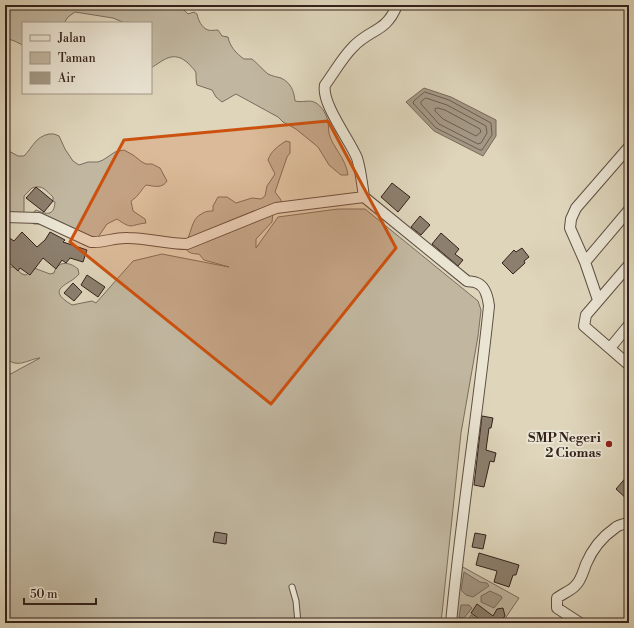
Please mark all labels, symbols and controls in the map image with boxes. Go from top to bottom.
legend [22,22,152,94]
text: Jalan [57,31,86,46]
text: Taman [58,51,96,66]
text: Air [57,71,75,86]
place label: SMP Negeri 2 Ciomas [528,430,601,461]
marker: SMP Negeri 2 Ciomas [604,439,614,449]
scale bar [24,580,96,606]
text: 50 m [30,587,58,602]

